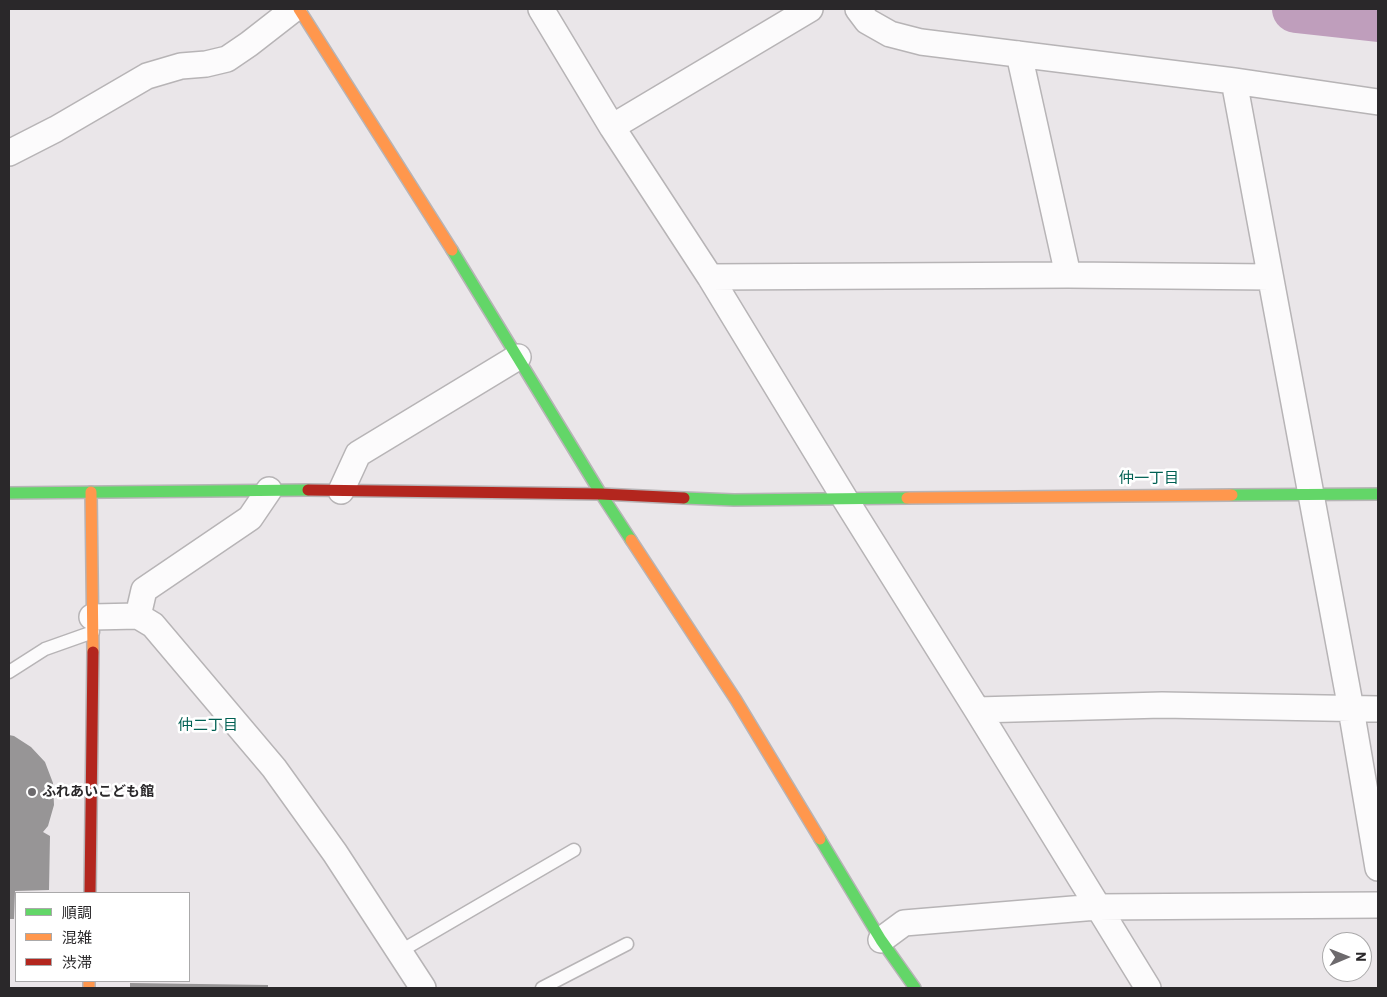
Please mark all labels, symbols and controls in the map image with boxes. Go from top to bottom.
district label: 仲一丁目 [1119,470,1179,488]
district label: 仲二丁目 [178,717,238,735]
place label: ふれあいこども館 [42,784,154,800]
marker: ふれあいこども館 [26,786,38,798]
legend [15,892,190,982]
text: 順調 [62,903,92,922]
text: 混雑 [62,928,92,947]
north arrow [1322,932,1372,982]
text: N [1352,952,1370,962]
text: 渋滞 [62,953,92,972]

